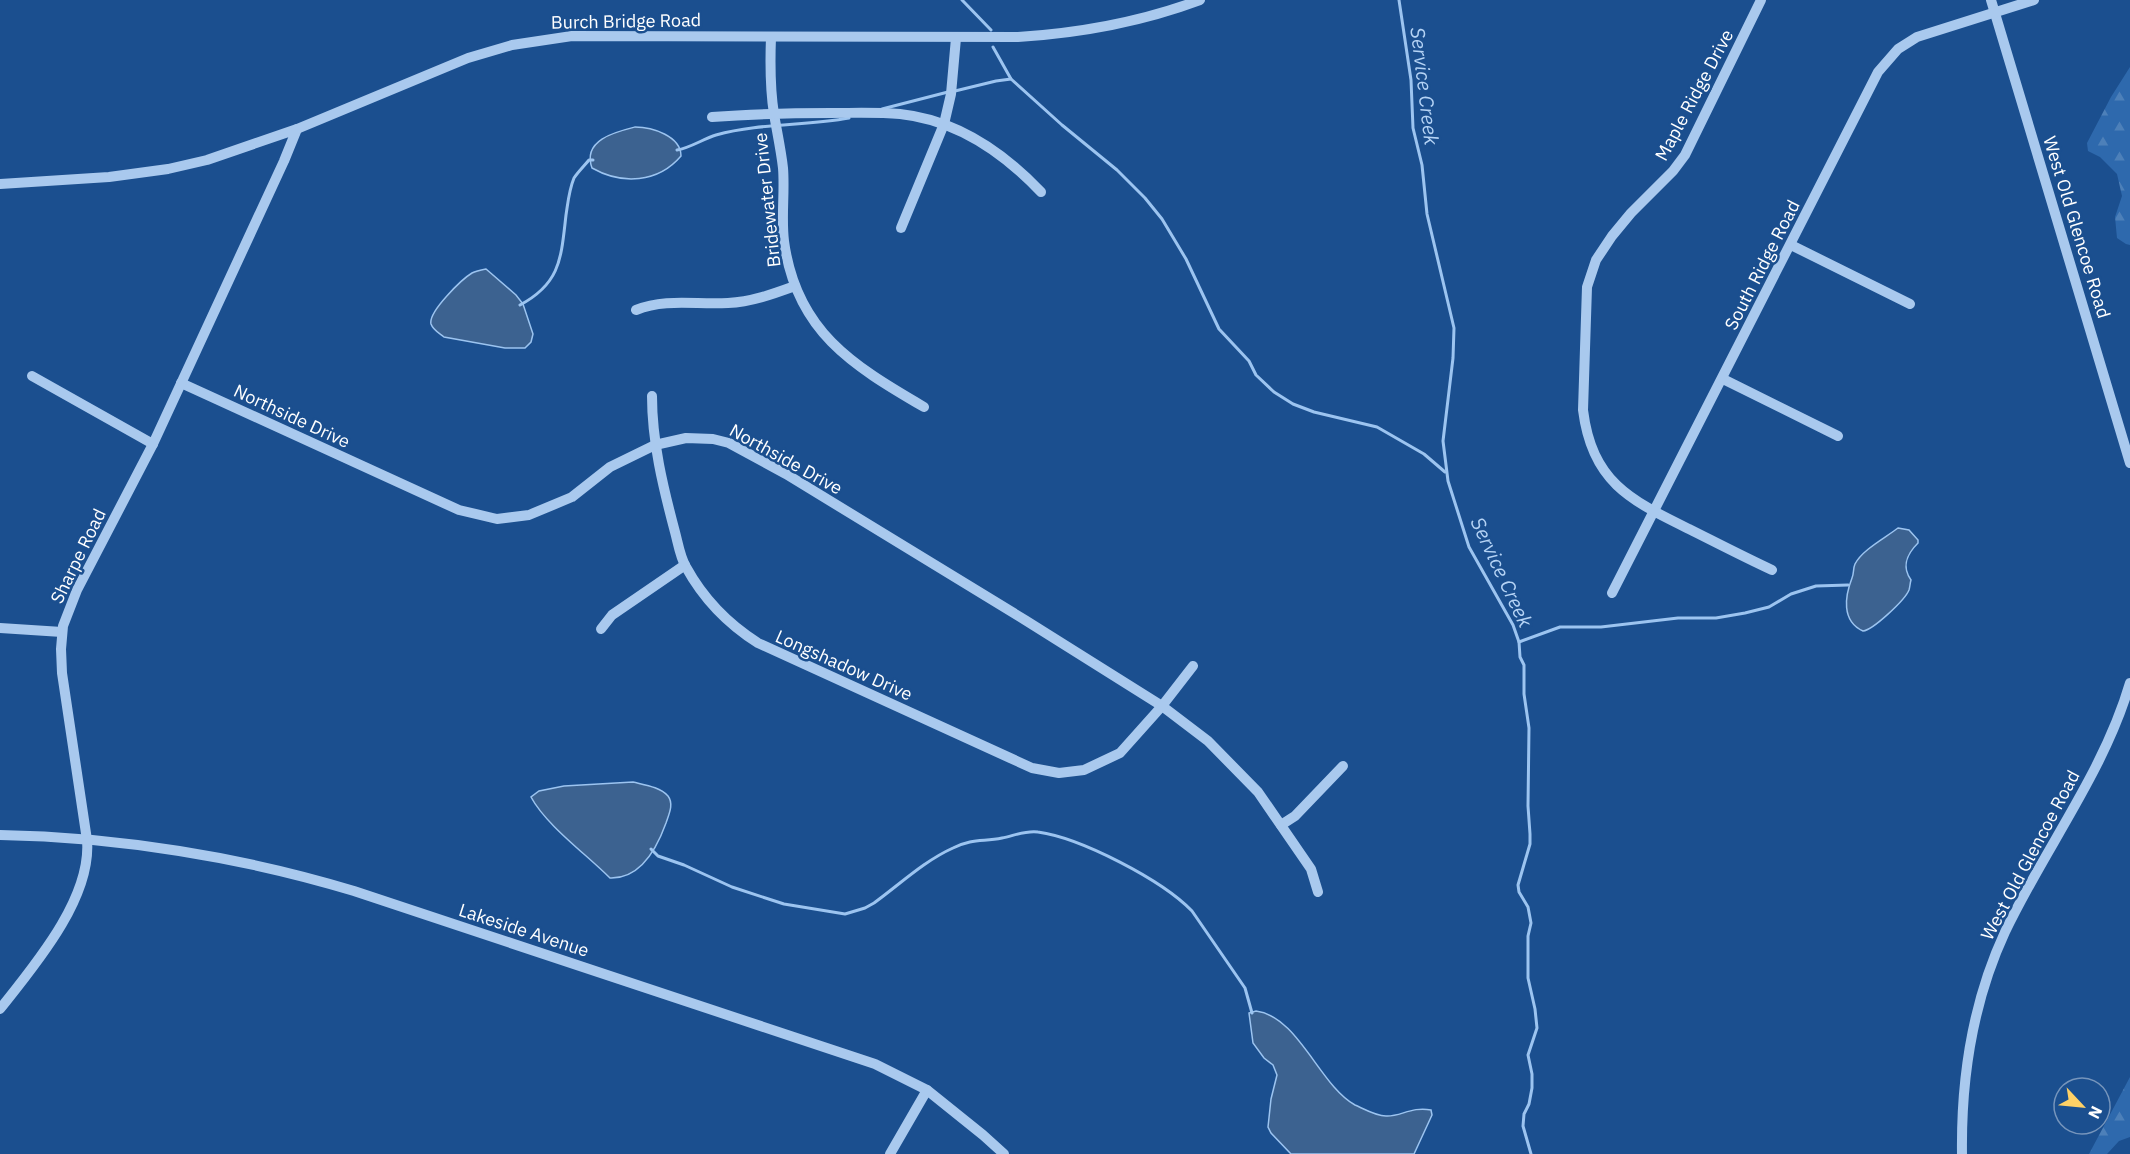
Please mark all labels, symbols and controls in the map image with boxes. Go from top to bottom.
street label: Burch Bridge Road [551,8,701,34]
water label: Service Creek [1404,25,1446,147]
street label: Maple Ridge Drive [1650,25,1738,165]
street label: Bridewater Drive [748,131,786,268]
street label: West Old Glencoe Road [2038,133,2116,321]
street label: South Ridge Road [1719,196,1805,334]
street label: Northside Drive [230,379,354,453]
street label: Northside Drive [725,418,847,500]
street label: Sharpe Road [45,505,111,607]
water label: Service Creek [1465,512,1540,632]
street label: Longshadow Drive [772,624,916,706]
street label: West Old Glencoe Road [1975,766,2085,944]
street label: Lakeside Avenue [456,898,592,962]
north arrow [2052,1076,2112,1136]
text: N [2084,1103,2107,1122]

